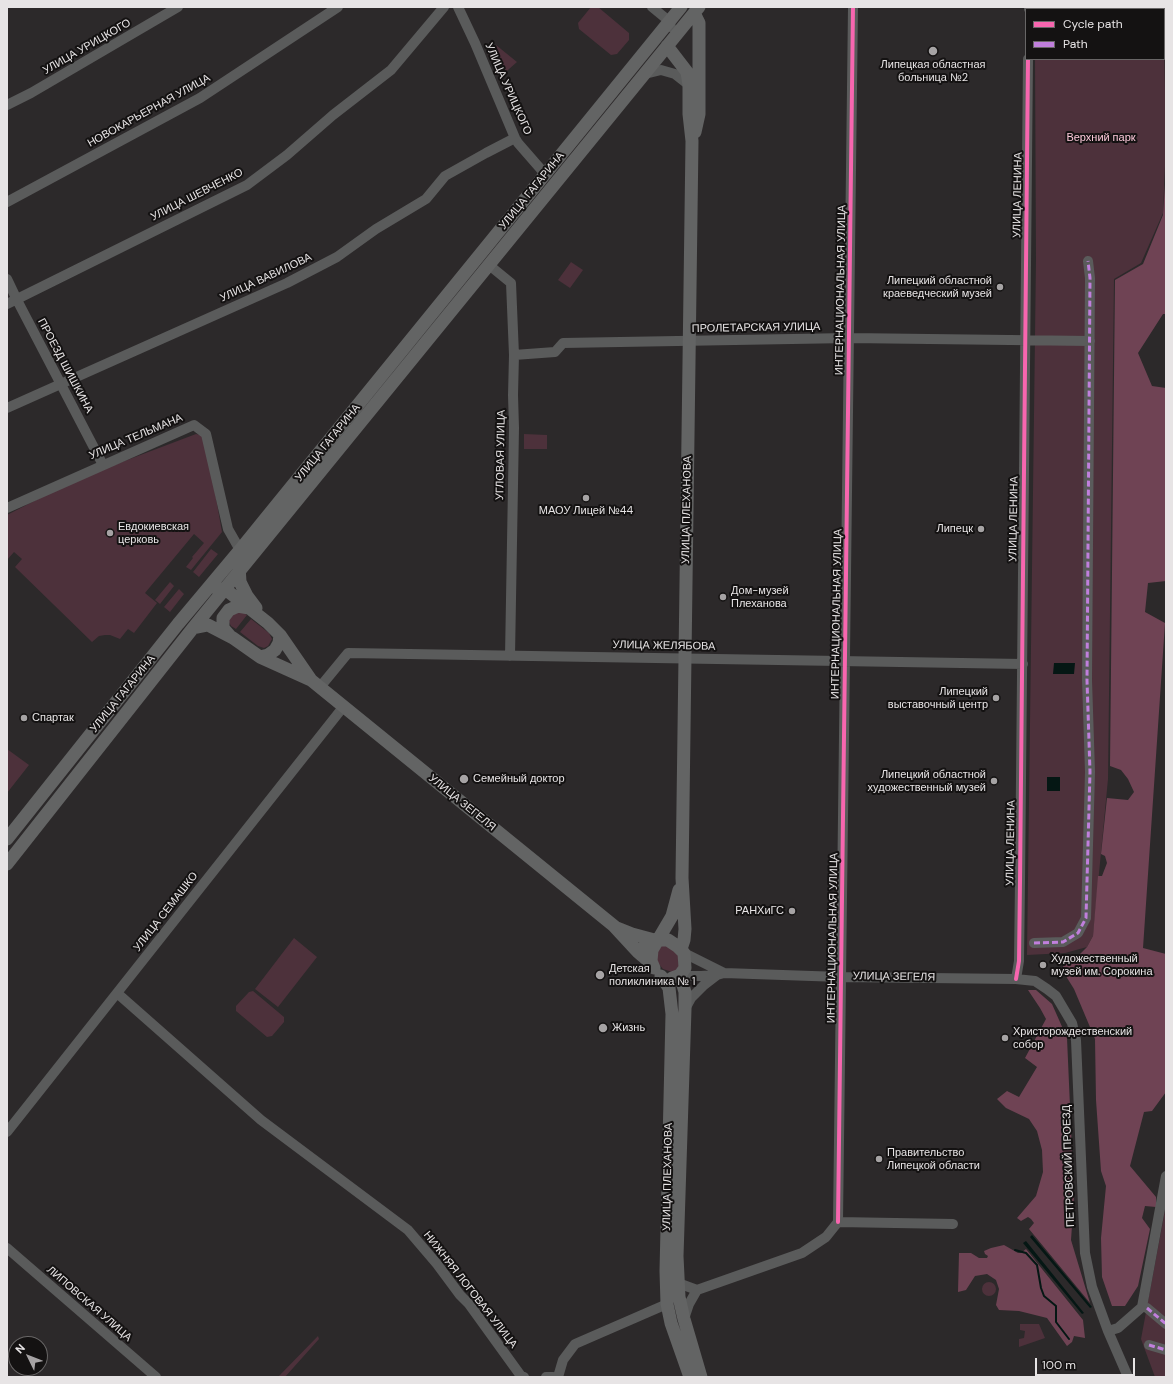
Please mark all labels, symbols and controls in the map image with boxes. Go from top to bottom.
legend [1025,8,1165,60]
street label: УЛИЦА УРИЦКОГО [41,16,133,78]
text: Cycle path [1063,16,1123,32]
text: Path [1063,36,1088,52]
street label: УЛИЦА УРИЦКОГО [482,41,534,137]
marker: Липецкая областная больница №2 [927,45,939,57]
place label: Липецкая областная больница №2 [881,58,985,84]
street label: НОВОКАРЬЕРНАЯ УЛИЦА [85,72,213,150]
park label: Верхний парк [1066,131,1136,145]
street label: УЛИЦА ГАГАРИНА [497,150,567,232]
street label: УЛИЦА ЛЕНИНА [1011,152,1025,238]
street label: УЛИЦА ШЕВЧЕНКО [149,166,245,224]
street label: ИНТЕРНАЦИОНАЛЬНАЯ УЛИЦА [833,205,849,375]
street label: УЛИЦА ВАВИЛОВА [218,251,314,305]
place label: Липецкий областной краеведческий музей [883,274,992,300]
marker: Липецкий областной краеведческий музей [995,282,1005,292]
street label: ПРОЕЗД ШИШКИНА [34,316,96,416]
street label: ПРОЛЕТАРСКАЯ УЛИЦА [692,320,820,336]
street label: УЛИЦА ГАГАРИНА [293,402,363,484]
street label: УГЛОВАЯ УЛИЦА [494,410,508,500]
street label: УЛИЦА ТЕЛЬМАНА [87,411,185,463]
street label: УЛИЦА ПЛЕХАНОВА [679,456,695,564]
street label: УЛИЦА ЛЕНИНА [1007,476,1021,562]
marker: МАОУ Лицей №44 [581,493,591,503]
place label: МАОУ Лицей №44 [539,504,633,518]
place label: Евдокиевская церковь [118,520,189,546]
place label: Липецк [936,522,973,536]
marker: Липецк [976,524,986,534]
marker: Евдокиевская церковь [105,528,115,538]
street label: ИНТЕРНАЦИОНАЛЬНАЯ УЛИЦА [829,529,845,699]
place label: Дом-музей Плеханова [731,584,789,610]
marker: Дом-музей Плеханова [718,592,728,602]
street label: УЛИЦА ЖЕЛЯБОВА [613,639,715,653]
street label: УЛИЦА ГАГАРИНА [88,653,158,735]
place label: Липецкий выставочный центр [888,685,988,711]
marker: Липецкий выставочный центр [991,693,1001,703]
place label: Спартак [32,711,74,725]
marker: Спартак [19,713,29,723]
place label: Липецкий областной художественный музей [868,768,986,794]
street label: УЛИЦА ЗЕГЕЛЯ [426,772,498,834]
place label: Семейный доктор [473,772,565,786]
marker: Семейный доктор [458,773,470,785]
marker: Липецкий областной художественный музей [989,776,999,786]
street label: УЛИЦА ЛЕНИНА [1004,800,1018,886]
street label: ИНТЕРНАЦИОНАЛЬНАЯ УЛИЦА [825,853,841,1023]
street label: УЛИЦА СЕМАШКО [131,870,201,954]
place label: РАНХиГС [735,904,784,918]
marker: РАНХиГС [787,906,797,916]
place label: Художественный музей им. Сорокина [1051,952,1153,978]
marker: Художественный музей им. Сорокина [1038,960,1048,970]
place label: Детская поликлиника № 1 [609,962,695,988]
marker: Детская поликлиника № 1 [594,969,606,981]
street label: УЛИЦА ЗЕГЕЛЯ [853,970,935,984]
place label: Жизнь [612,1021,645,1035]
marker: Жизнь [597,1022,609,1034]
place label: Христорождественский собор [1013,1025,1132,1051]
marker: Христорождественский собор [1000,1033,1010,1043]
street label: ПЕТРОВСКИЙ ПРОЕЗД [1060,1105,1078,1227]
street label: УЛИЦА ПЛЕХАНОВА [660,1123,676,1231]
place label: Правительство Липецкой области [887,1146,980,1172]
marker: Правительство Липецкой области [874,1154,884,1164]
street label: НИЖНЯЯ ЛОГОВАЯ УЛИЦА [420,1229,520,1351]
street label: ЛИПОВСКАЯ УЛИЦА [44,1263,134,1345]
north arrow [8,1336,48,1376]
text: N [12,1341,28,1356]
scale bar [1037,1350,1137,1376]
text: 100 m [1042,1357,1076,1373]

